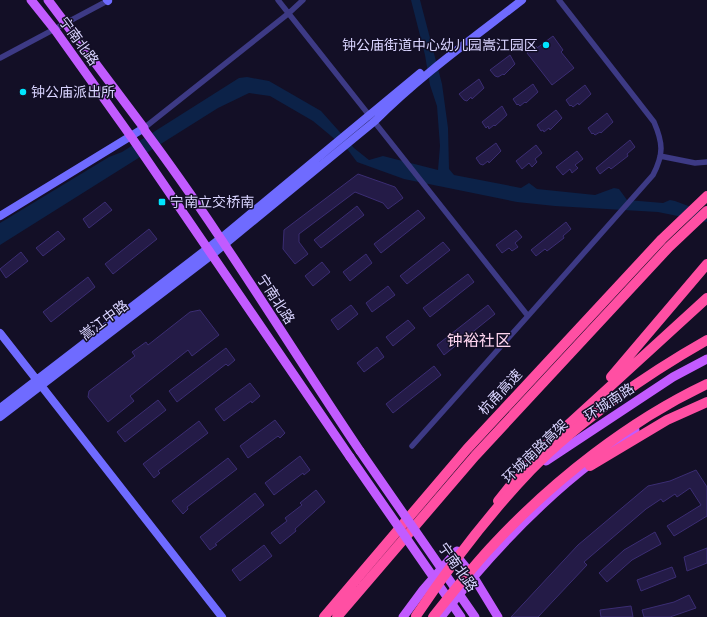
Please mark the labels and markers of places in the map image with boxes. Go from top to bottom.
place label: 钟公庙街道中心幼儿园嵩江园区 [342,36,538,54]
marker: 钟公庙街道中心幼儿园嵩江园区 [541,40,551,50]
place label: 钟公庙派出所 [31,83,115,101]
marker: 钟公庙派出所 [18,87,28,97]
place label: 宁南立交桥南 [170,193,254,211]
marker: 宁南立交桥南 [157,197,167,207]

